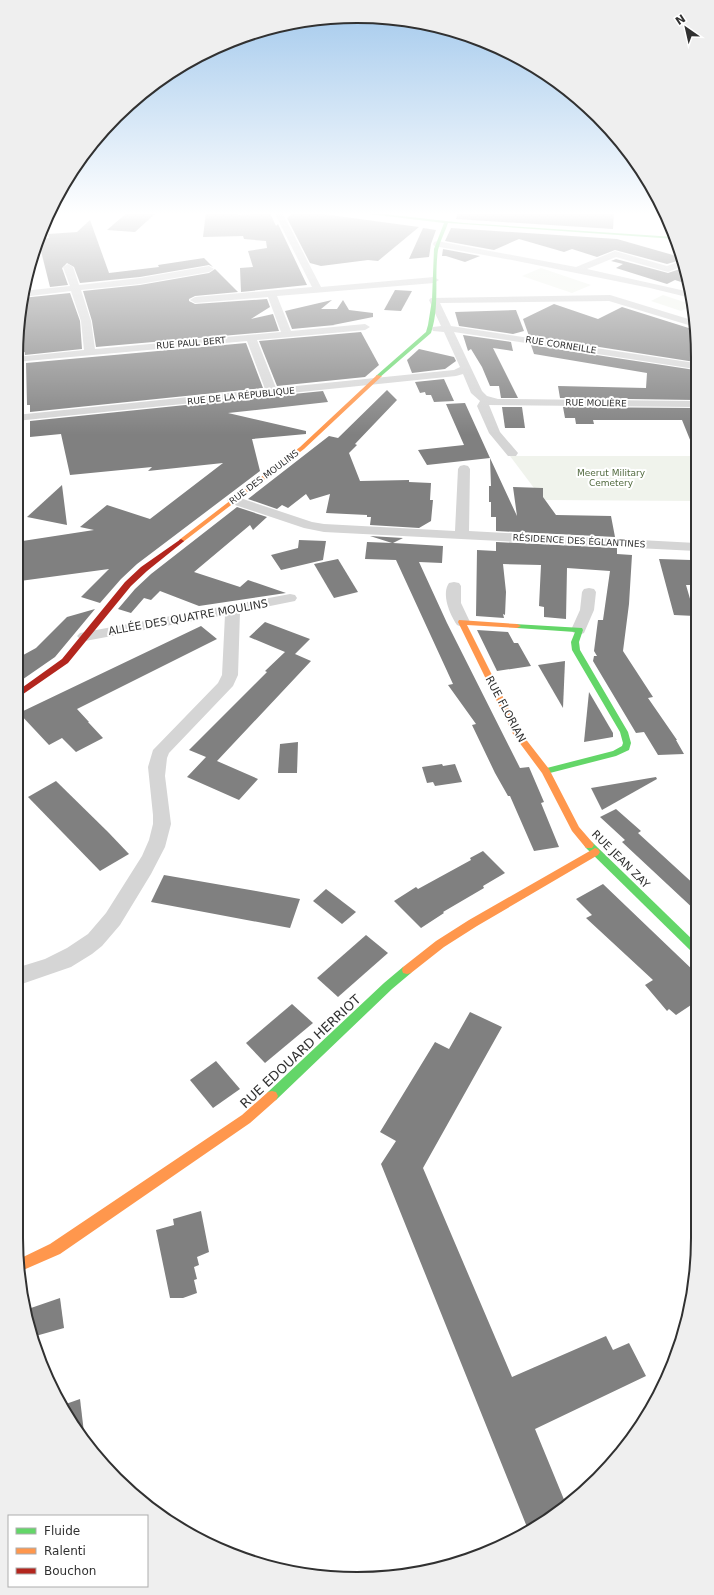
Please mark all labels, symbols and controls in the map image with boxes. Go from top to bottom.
north arrow [666,8,706,48]
text: N [673,12,688,28]
street label: RUE CORNEILLE [525,334,598,356]
street label: RUE PAUL BERT [156,335,227,351]
street label: RUE DE LA RÉPUBLIQUE [187,384,296,407]
street label: RUE MOLIÈRE [565,396,627,409]
street label: RUE DES MOULINS [227,448,301,506]
park label: Meerut Military Cemetery [577,468,646,488]
street label: RÉSIDENCE DES ÉGLANTINES [512,532,646,549]
street label: ALLÉE DES QUATRE MOULINS [107,597,269,638]
street label: RUE FLORIAN [483,674,529,745]
street label: RUE JEAN ZAY [589,828,652,891]
street label: RUE EDOUARD HERRIOT [237,992,364,1111]
legend [8,1515,148,1587]
text: Fluide [44,1524,80,1538]
text: Ralenti [44,1544,86,1558]
text: Bouchon [44,1564,96,1578]

